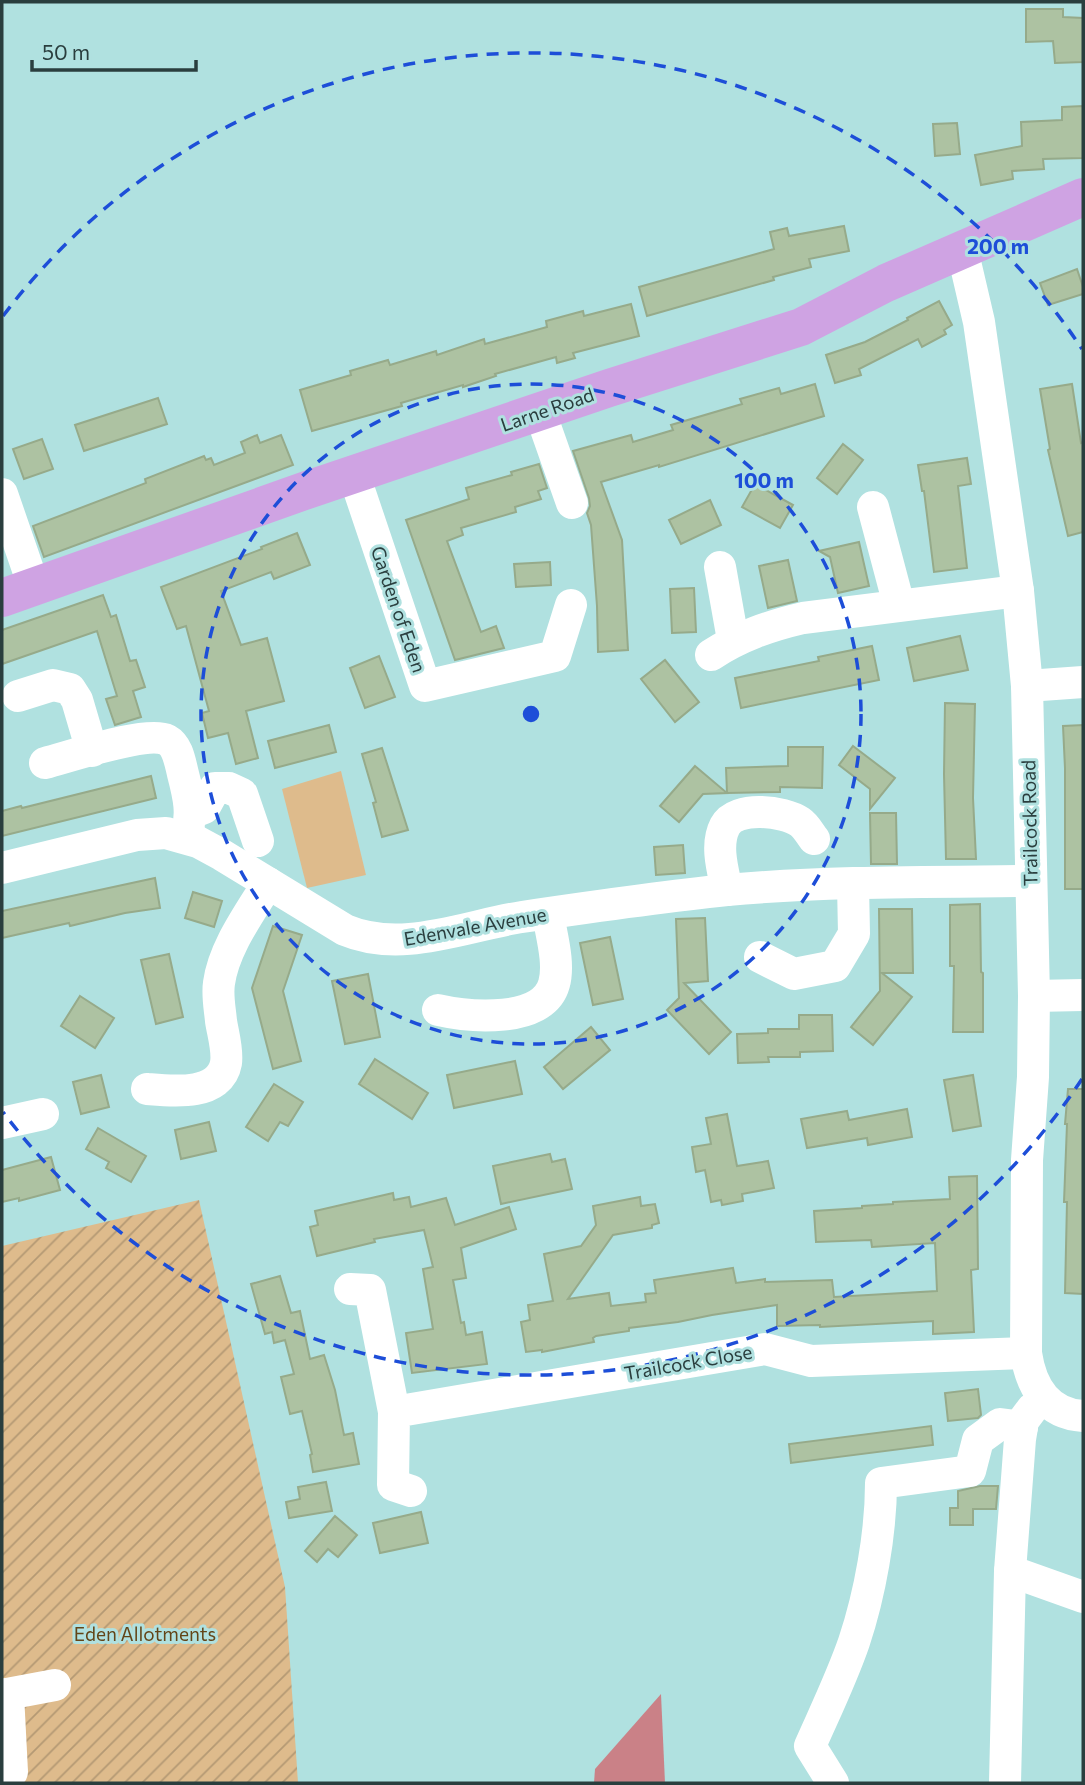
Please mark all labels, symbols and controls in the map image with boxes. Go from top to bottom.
scale bar [32,28,196,72]
text: 50 m [42,39,90,64]
text: 200 m [967,233,1029,258]
street label: Larne Road [497,382,597,436]
text: 100 m [734,467,794,492]
street label: Garden of Eden [367,543,431,675]
centre of rings [519,702,543,726]
street label: Trailcock Road [1016,760,1042,886]
street label: Edenvale Avenue [402,902,548,950]
street label: Trailcock Close [622,1339,754,1385]
park label: Eden Allotments [74,1622,216,1645]

